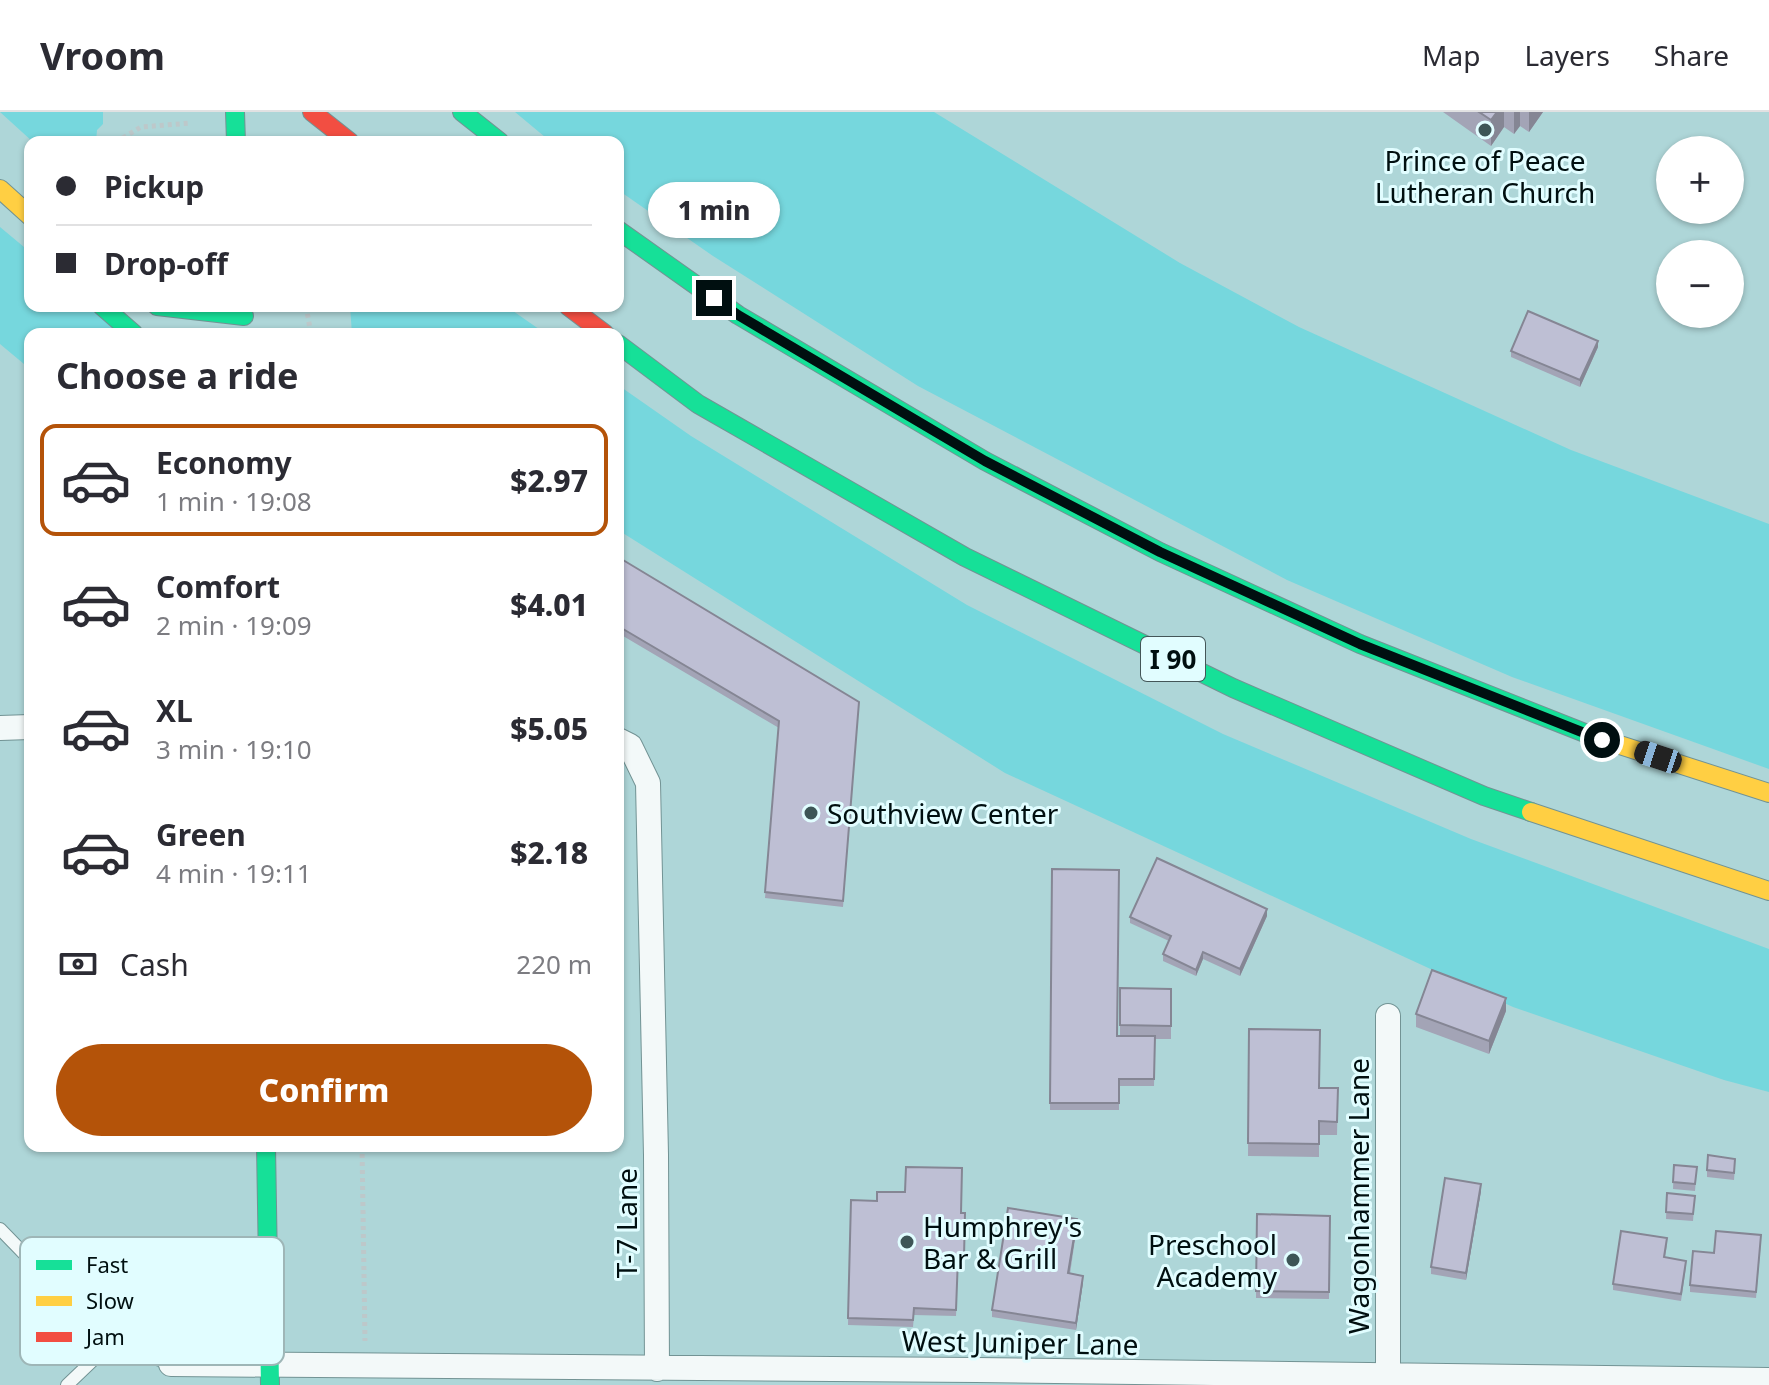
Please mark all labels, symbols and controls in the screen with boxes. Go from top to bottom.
text: Vroom [40,29,165,81]
text: Map [1422,36,1480,74]
text: Layers [1524,36,1610,74]
text: Share [1654,36,1729,74]
marker: Prince of Peace Lutheran Church [1476,121,1494,139]
map controls [1656,136,1744,328]
button: + [1656,136,1744,224]
place label: Prince of Peace Lutheran Church [1375,141,1595,211]
text: Pickup [104,166,204,207]
callout: 1 min [648,182,780,238]
text: 1 min [678,192,750,228]
button: − [1656,240,1744,328]
text: Drop-off [104,243,228,284]
route end [696,280,732,316]
text: Choose a ride [56,351,298,400]
text: Economy [156,442,292,483]
icon: car [60,444,132,516]
text: $2.97 [510,460,588,501]
text: 1 min · 19:08 [156,483,312,519]
text: Comfort [156,566,280,607]
icon: car [60,568,132,640]
text: $4.01 [510,584,588,625]
text: 2 min · 19:09 [156,607,312,643]
road number: I 90 [1141,637,1205,681]
text: XL [156,690,193,731]
icon: car [60,692,132,764]
text: $5.05 [510,708,588,749]
route start [1584,722,1620,758]
text: 3 min · 19:10 [156,731,312,767]
car [1631,738,1685,776]
place label: Southview Center [827,794,1059,832]
marker: Southview Center [802,804,820,822]
text: Green [156,814,246,855]
icon: car [60,816,132,888]
text: $2.18 [510,832,588,873]
text: 4 min · 19:11 [156,855,312,891]
icon: cash [56,942,100,986]
text: Cash [120,944,189,985]
text: 220 m [516,946,592,982]
button: Confirm [56,1044,592,1136]
street label: Wagonhammer Lane [1339,1058,1377,1334]
street label: T-7 Lane [607,1168,645,1278]
place label: Humphrey's Bar & Grill [923,1207,1082,1277]
place label: Preschool Academy [1148,1225,1278,1295]
marker: Humphrey's Bar & Grill [898,1233,916,1251]
legend [20,1237,284,1365]
text: Fast [86,1249,128,1279]
marker: Preschool Academy [1284,1251,1302,1269]
text: Slow [86,1285,135,1315]
text: Jam [84,1321,125,1351]
street label: West Juniper Lane [901,1321,1139,1363]

